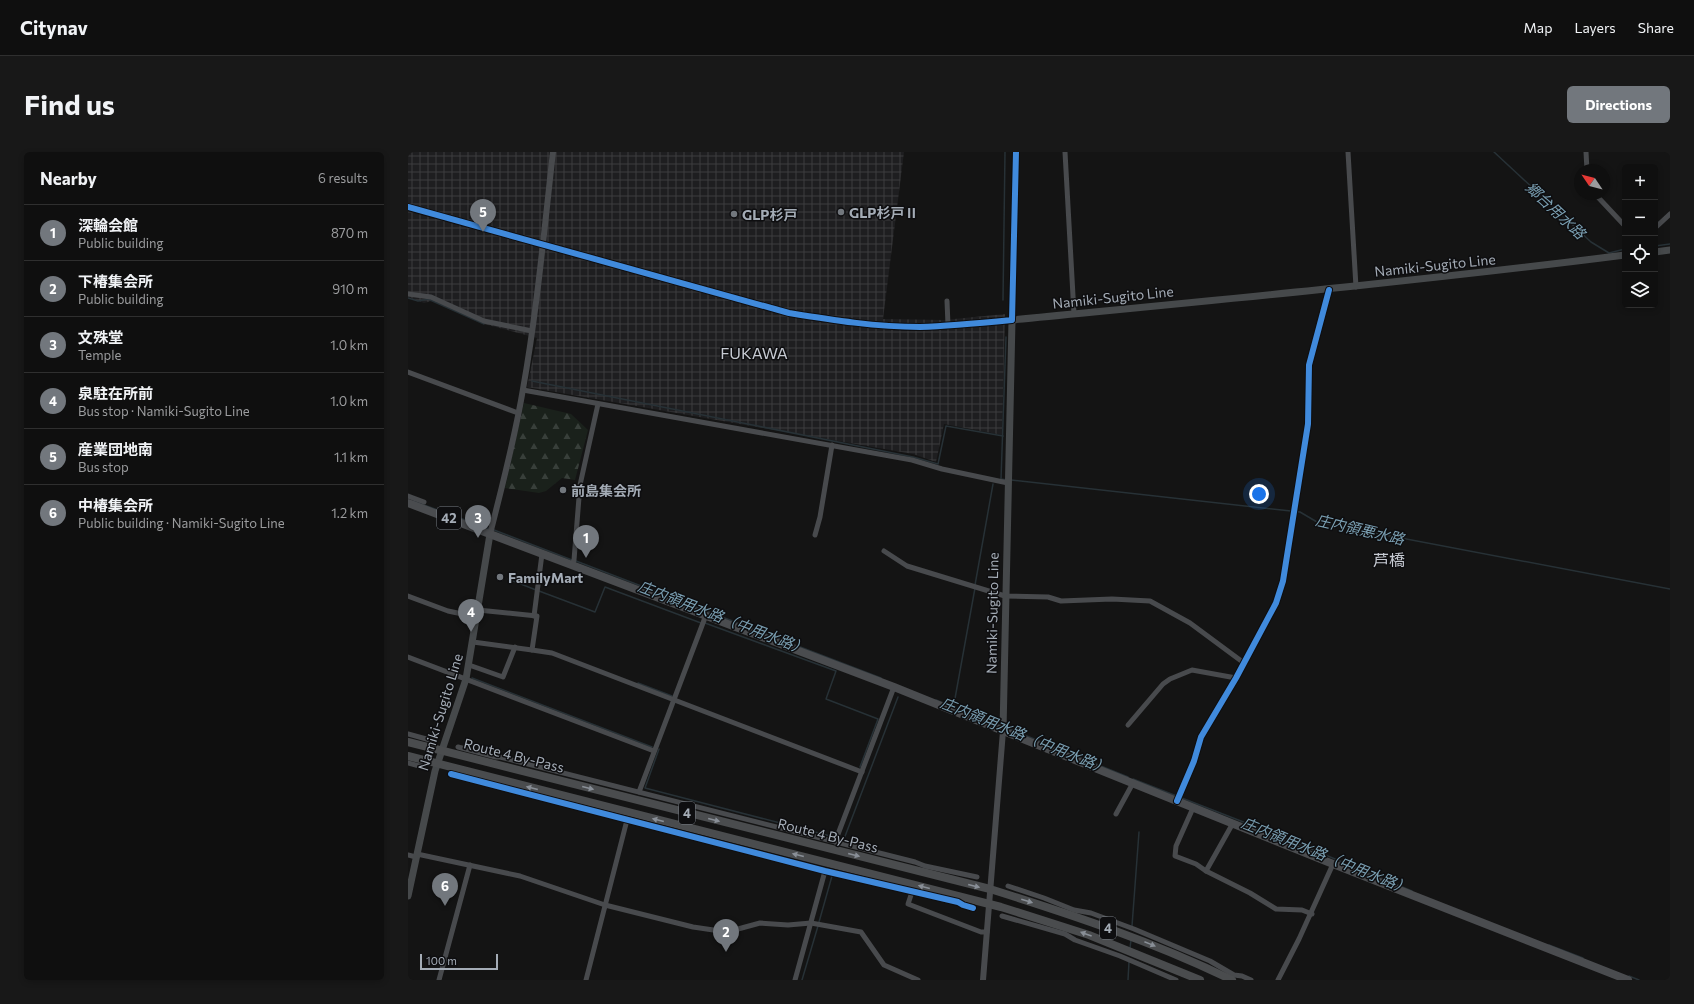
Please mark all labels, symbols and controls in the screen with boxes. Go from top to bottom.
text: Citynav [20,16,88,39]
text: Map [1524,19,1552,36]
text: Layers [1574,19,1616,36]
text: Share [1638,19,1674,36]
button: Directions [1567,86,1670,123]
text: Find us [24,87,115,121]
north arrow [1574,164,1610,200]
map controls [1622,164,1658,308]
button: + [1622,164,1658,200]
text: Nearby [40,168,97,189]
text: 6 results [318,170,368,186]
water label: 郷台用水路 [1522,178,1591,244]
pin: 5 [470,199,496,232]
button: − [1622,200,1658,236]
place label: GLP杉戸Ⅱ [849,204,918,221]
place label: GLP杉戸 [742,206,797,223]
marker: GLP杉戸Ⅱ [836,207,846,217]
marker: GLP杉戸 [729,209,739,219]
text: 深輪会館 [78,216,138,234]
text: 1 [50,225,56,241]
text: 870 m [331,225,368,241]
text: Public building [78,235,164,251]
button: locate [1622,236,1658,272]
street label: Namiki-Sugito Line [1374,250,1496,280]
text: 下椿集会所 [78,272,153,290]
button: layers [1622,272,1658,308]
text: 2 [49,281,57,297]
text: 910 m [332,281,368,297]
street label: Namiki-Sugito Line [1052,282,1174,312]
text: Public building [78,291,164,307]
text: 文殊堂 [78,328,123,346]
text: 3 [49,337,57,353]
text: 1.0 km [330,337,368,353]
district label: FUKAWA [720,343,788,362]
text: Temple [78,347,121,363]
text: 泉駐在所前 [78,384,153,402]
text: 4 [49,393,57,409]
text: 1.0 km [330,393,368,409]
text: Bus stop · Namiki-Sugito Line [78,403,250,419]
text: 産業団地南 [78,440,153,458]
text: 5 [49,449,57,465]
text: 1.1 km [334,449,368,465]
text: Bus stop [78,459,129,475]
place label: 前島集会所 [571,482,641,499]
your location [1249,484,1269,504]
marker: 前島集会所 [558,485,568,495]
text: 中椿集会所 [78,496,153,514]
text: 6 [49,505,57,521]
text: 1.2 km [331,505,368,521]
pin: 3 [465,505,491,538]
road number: 42 [437,507,461,529]
water label: 庄内領悪水路 [1314,510,1408,548]
text: Public building · Namiki-Sugito Line [78,515,285,531]
pin: 1 [573,525,599,558]
district label: 芦橋 [1373,550,1405,569]
street label: Namiki-Sugito Line [982,552,1002,674]
place label: FamilyMart [508,569,583,586]
marker: FamilyMart [495,572,505,582]
water label: 庄内領用水路（中用水路） [636,576,810,658]
pin: 4 [458,599,484,632]
street label: Namiki-Sugito Line [414,651,466,773]
water label: 庄内領用水路（中用水路） [938,693,1112,777]
street label: Route 4 By-Pass [462,734,566,776]
one-way arrow [526,785,538,791]
one-way arrow [582,785,594,791]
road number: 4 [679,802,695,824]
water label: 庄内領用水路（中用水路） [1239,813,1413,897]
street label: Route 4 By-Pass [776,814,880,856]
one-way arrow [652,816,664,822]
one-way arrow [708,817,720,823]
one-way arrow [792,851,804,857]
one-way arrow [847,852,860,858]
pin: 6 [432,873,458,906]
one-way arrow [918,883,930,889]
one-way arrow [968,883,981,889]
one-way arrow [1022,898,1034,904]
road number: 4 [1100,917,1116,939]
pin: 2 [713,919,739,952]
one-way arrow [1079,931,1091,937]
one-way arrow [1144,942,1156,948]
scale bar [420,952,498,971]
text: 100 m [426,954,457,967]

